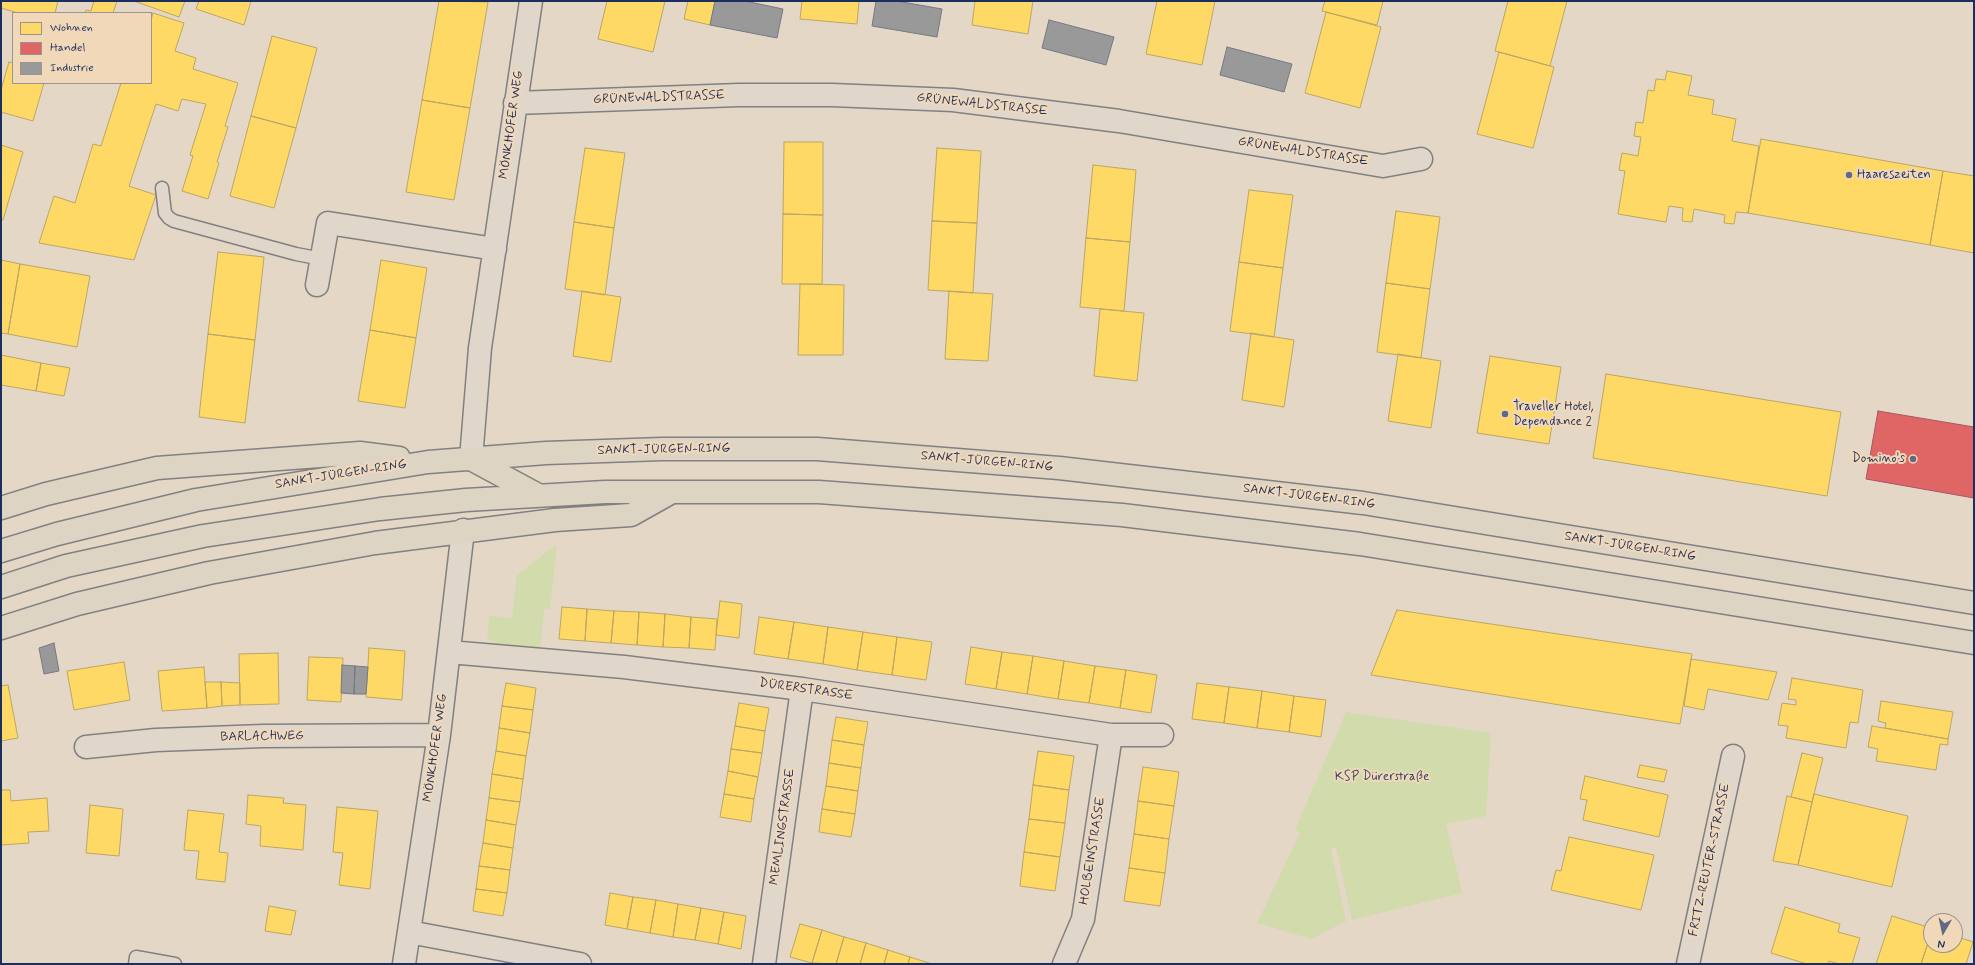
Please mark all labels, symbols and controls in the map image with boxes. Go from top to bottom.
legend [12,12,152,84]
text: Wohnen [50,20,93,36]
text: Handel [50,40,85,56]
text: Industrie [50,60,94,76]
street label: MÖNKHOFER WEG [497,70,527,180]
street label: GRÜNEWALDSTRASSE [593,88,725,108]
street label: GRÜNEWALDSTRASSE [916,90,1048,120]
street label: GRÜNEWALDSTRASSE [1237,134,1369,170]
place label: Haareszeiten [1857,167,1931,183]
marker: Haareszeiten [1844,170,1854,180]
place label: Traveller Hotel, Dependance 2 [1513,399,1594,430]
marker: Traveller Hotel, Dependance 2 [1500,409,1510,419]
street label: SANKT-JÜRGEN-RING [597,441,731,459]
street label: SANKT-JÜRGEN-RING [920,448,1054,476]
place label: Domino's [1852,451,1905,467]
marker: Domino's [1908,454,1918,464]
street label: SANKT-JÜRGEN-RING [274,457,408,493]
street label: SANKT-JÜRGEN-RING [1242,481,1376,513]
street label: SANKT-JÜRGEN-RING [1563,529,1697,565]
street label: DÜRERSTRASSE [758,676,854,704]
street label: MÖNKHOFER WEG [421,693,451,803]
street label: BARLACHWEG [220,728,304,746]
street label: MEMLINGSTRASSE [767,768,799,886]
park label: KSP Dürerstraße [1335,769,1429,785]
street label: FRITZ-REUTER-STRASSE [1686,782,1734,938]
street label: HOLBEINSTRASSE [1077,796,1109,906]
north arrow [1923,913,1963,953]
text: N [1937,936,1946,951]

